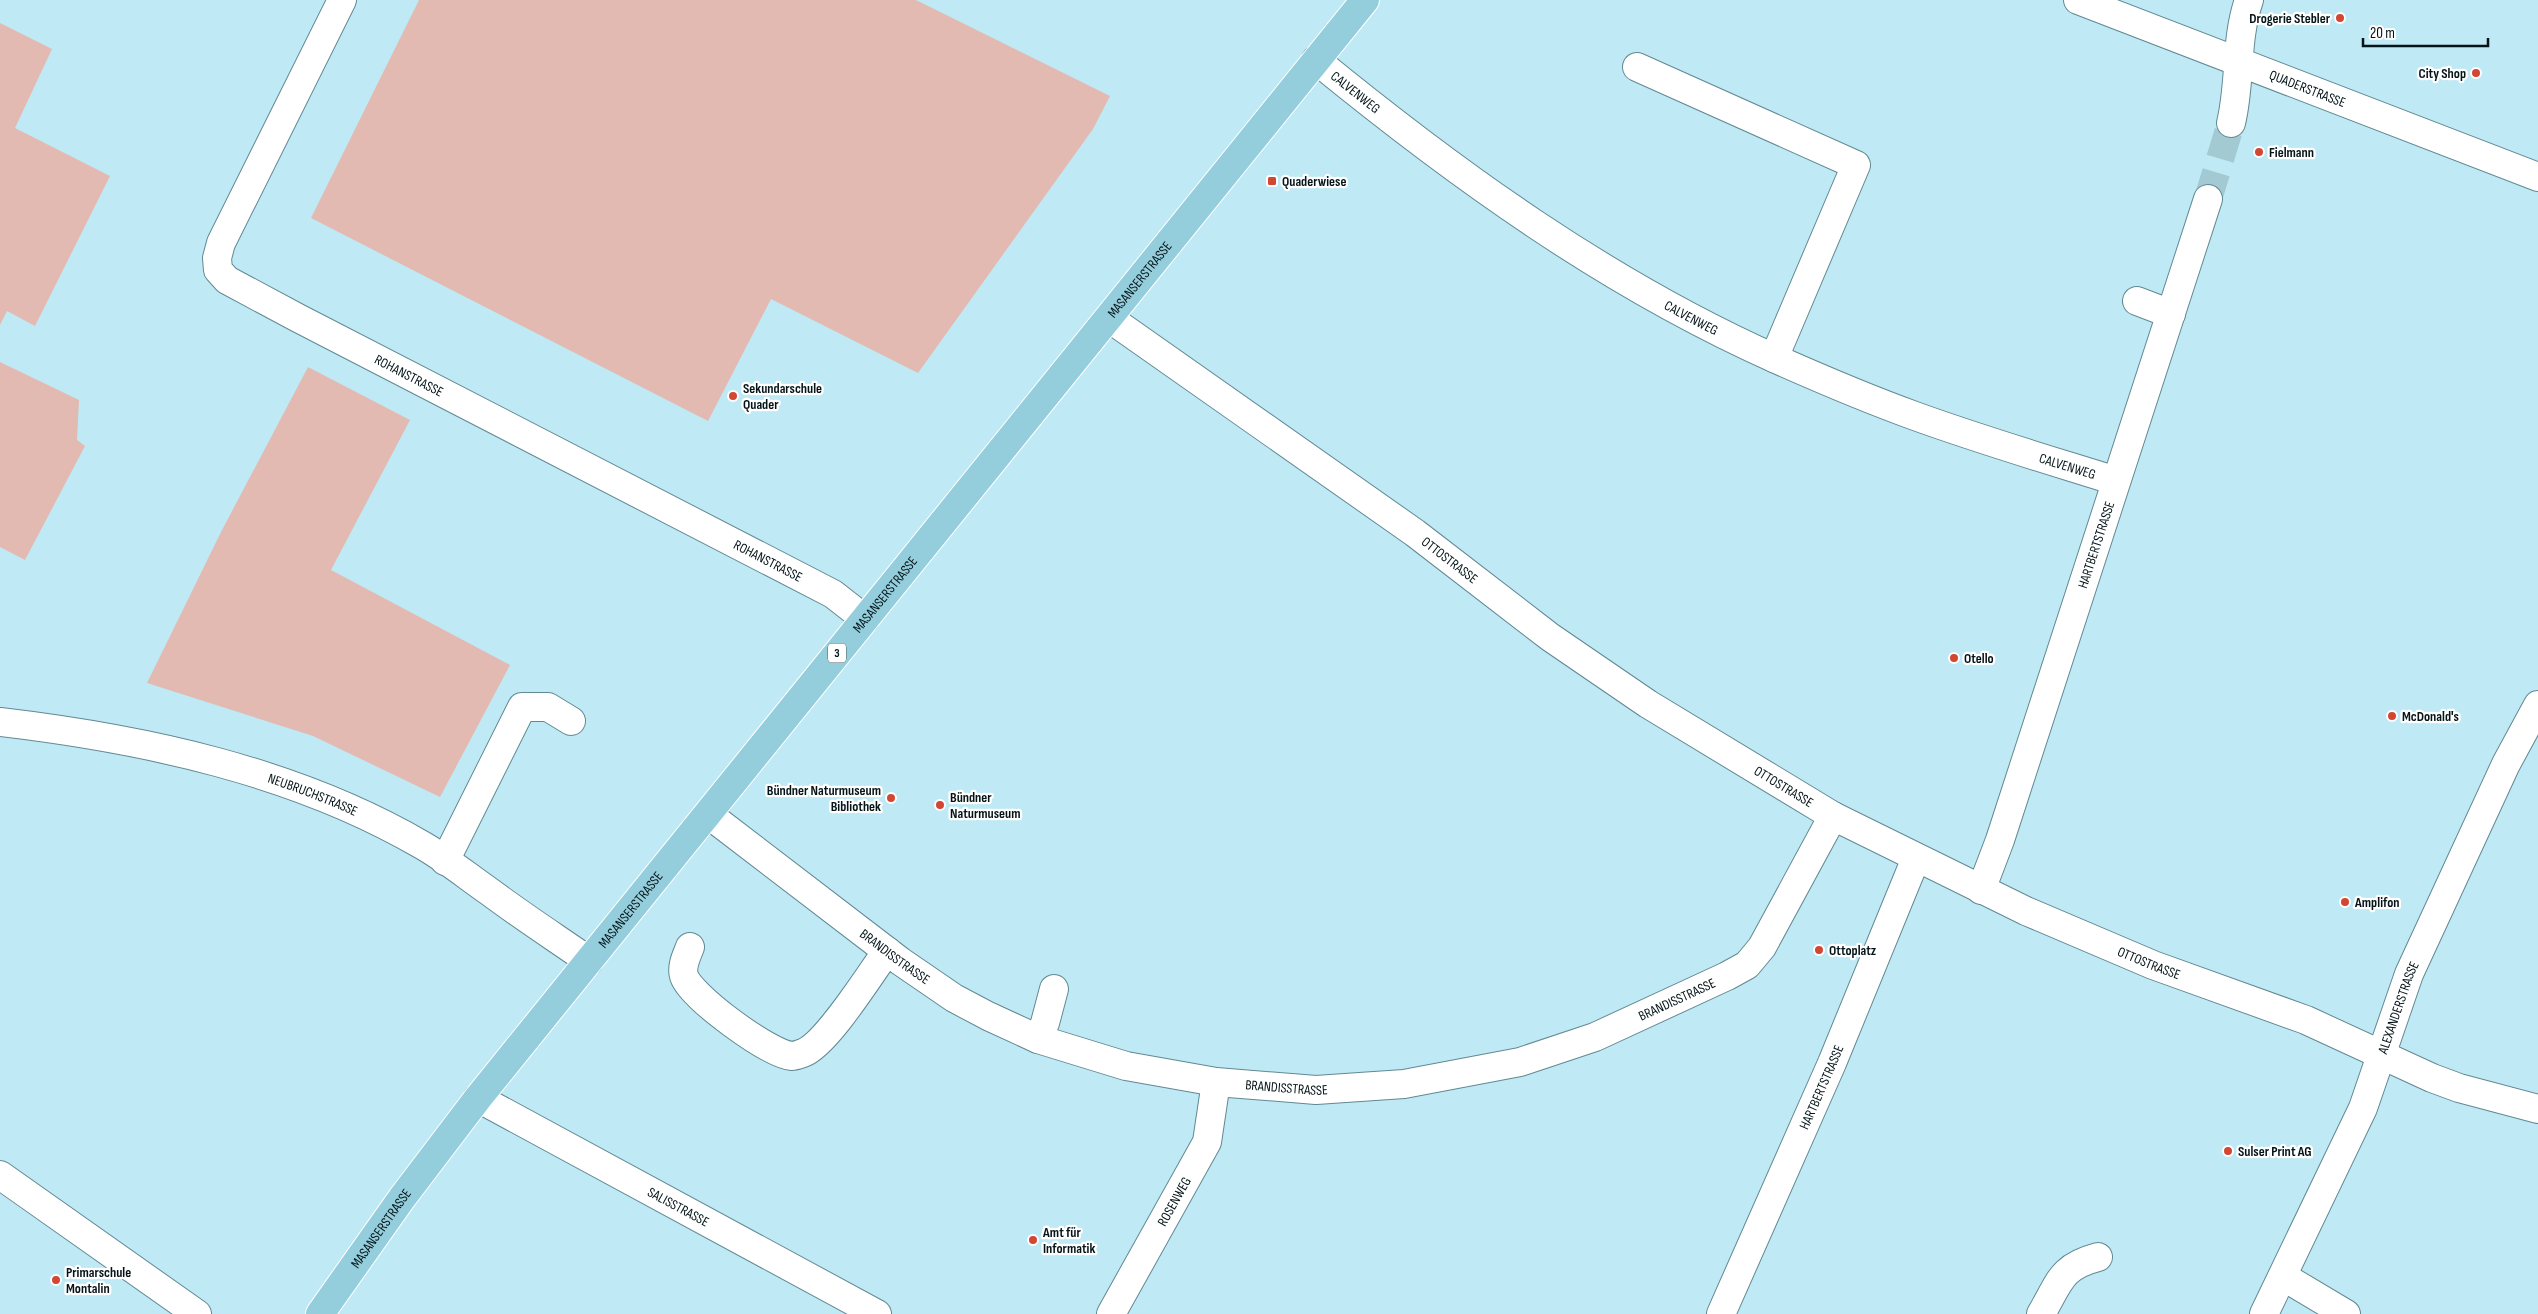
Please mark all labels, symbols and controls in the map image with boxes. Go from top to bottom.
place label: Drogerie Stebler [2249,10,2331,27]
marker: Drogerie Stebler [2334,12,2346,24]
scale bar [2363,15,2488,47]
text: 20 m [2370,24,2395,43]
place label: City Shop [2419,65,2466,82]
street label: QUADERSTRASSE [2267,66,2348,111]
street label: CALVENWEG [1328,67,1384,117]
marker: City Shop [2470,67,2482,79]
place label: Fielmann [2269,144,2314,161]
marker: Fielmann [2253,146,2265,158]
place label: Quaderwiese [1282,173,1346,190]
marker: Quaderwiese [1266,175,1278,187]
street label: MASANSERSTRASSE [1103,238,1175,321]
street label: CALVENWEG [1662,296,1721,339]
street label: ROHANSTRASSE [372,351,447,400]
place label: Sekundarschule Quader [743,380,822,413]
marker: Sekundarschule Quader [727,390,739,402]
street label: CALVENWEG [2037,449,2098,483]
street label: HARTBERTSTRASSE [2074,499,2118,590]
street label: OTTOSTRASSE [1418,533,1481,587]
street label: ROHANSTRASSE [731,536,806,585]
street label: MASANSERSTRASSE [849,553,921,636]
road number: 3 [828,644,846,662]
place label: Otello [1964,650,1994,667]
marker: Otello [1948,652,1960,664]
place label: McDonald's [2402,708,2459,725]
marker: McDonald's [2386,710,2398,722]
street label: OTTOSTRASSE [1751,762,1817,811]
street label: NEUBRUCHSTRASSE [266,769,361,819]
place label: Bündner Naturmuseum Bibliothek [767,782,881,815]
place label: Bündner Naturmuseum [950,789,1020,822]
marker: Bündner Naturmuseum Bibliothek [885,792,897,804]
marker: Bündner Naturmuseum [934,799,946,811]
street label: MASANSERSTRASSE [594,868,666,951]
place label: Amplifon [2354,894,2400,911]
marker: Amplifon [2339,896,2351,908]
street label: BRANDISSTRASSE [857,925,933,988]
place label: Ottoplatz [1829,942,1877,959]
street label: OTTOSTRASSE [2115,942,2183,983]
marker: Ottoplatz [1813,944,1825,956]
street label: ALEXANDERSTRASSE [2373,958,2422,1057]
street label: BRANDISSTRASSE [1636,974,1718,1024]
street label: HARTBERTSTRASSE [1795,1042,1847,1132]
street label: BRANDISSTRASSE [1245,1076,1329,1098]
place label: Sulser Print AG [2238,1143,2312,1160]
marker: Sulser Print AG [2222,1145,2234,1157]
street label: ROSENWEG [1153,1174,1194,1229]
street label: SALISSTRASSE [645,1183,712,1230]
street label: MASANSERSTRASSE [347,1185,415,1271]
place label: Amt für Informatik [1042,1224,1095,1257]
marker: Amt für Informatik [1027,1234,1039,1246]
place label: Primarschule Montalin [66,1264,131,1297]
marker: Primarschule Montalin [50,1274,62,1286]

